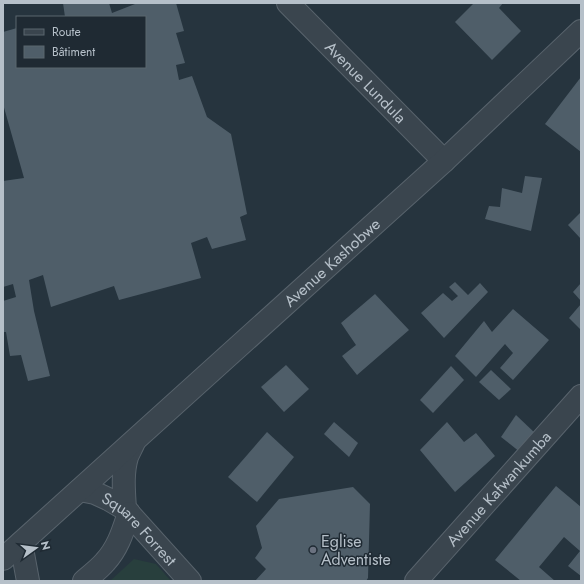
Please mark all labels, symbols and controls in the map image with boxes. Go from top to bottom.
legend [16,16,146,68]
text: Route [52,23,81,41]
street label: Avenue Lundula [320,36,412,129]
text: Bâtiment [52,43,95,61]
street label: Avenue Kashobwe [279,213,386,312]
street label: Avenue Kafwankumba [441,426,557,552]
street label: Square Forrest [98,487,182,571]
north arrow [16,528,56,568]
place label: Eglise Adventiste [321,530,391,571]
text: N [37,539,55,552]
marker: Eglise Adventiste [308,545,318,555]

